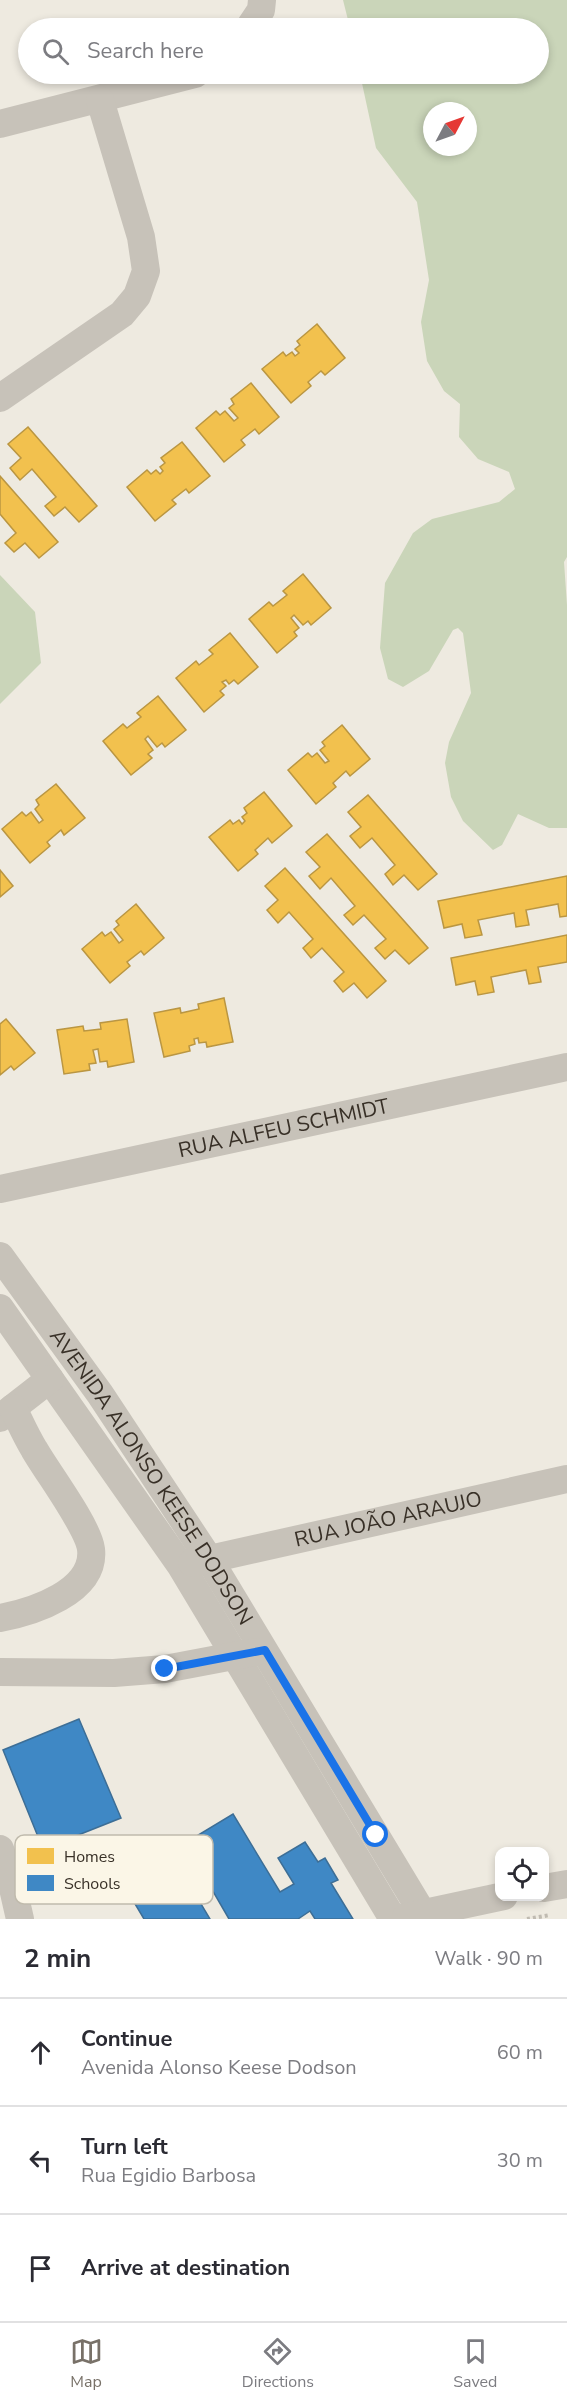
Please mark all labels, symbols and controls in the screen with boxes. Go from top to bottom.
search box [18,18,549,84]
icon: search [39,35,72,68]
text: Search here [87,36,204,66]
north arrow [423,102,477,156]
street label: RUA ALFEU SCHMIDT [176,1092,392,1164]
street label: AVENIDA ALONSO KEESE DODSON [43,1323,260,1630]
street label: RUA JOÃO ARAUJO [292,1485,484,1554]
route end [151,1655,177,1681]
route start [362,1821,388,1847]
legend [15,1835,213,1904]
text: Homes [64,1846,115,1868]
map controls [495,1847,549,1901]
button: locate [495,1847,549,1901]
text: Schools [64,1873,120,1895]
text: 2 min [24,1941,91,1976]
text: Walk · 90 m [435,1945,543,1972]
text: Continue [81,2024,172,2054]
icon: ahead [24,2036,57,2069]
text: 60 m [497,2039,543,2066]
text: Avenida Alonso Keese Dodson [81,2054,357,2081]
text: Turn left [81,2132,168,2162]
icon: left [24,2144,57,2177]
text: 30 m [497,2147,543,2174]
text: Rua Egidio Barbosa [81,2162,256,2189]
icon: arrive [24,2252,57,2285]
text: Arrive at destination [81,2253,290,2283]
tab: Map [70,2335,103,2393]
tab: Directions [242,2335,314,2393]
tab: Saved [453,2335,497,2393]

